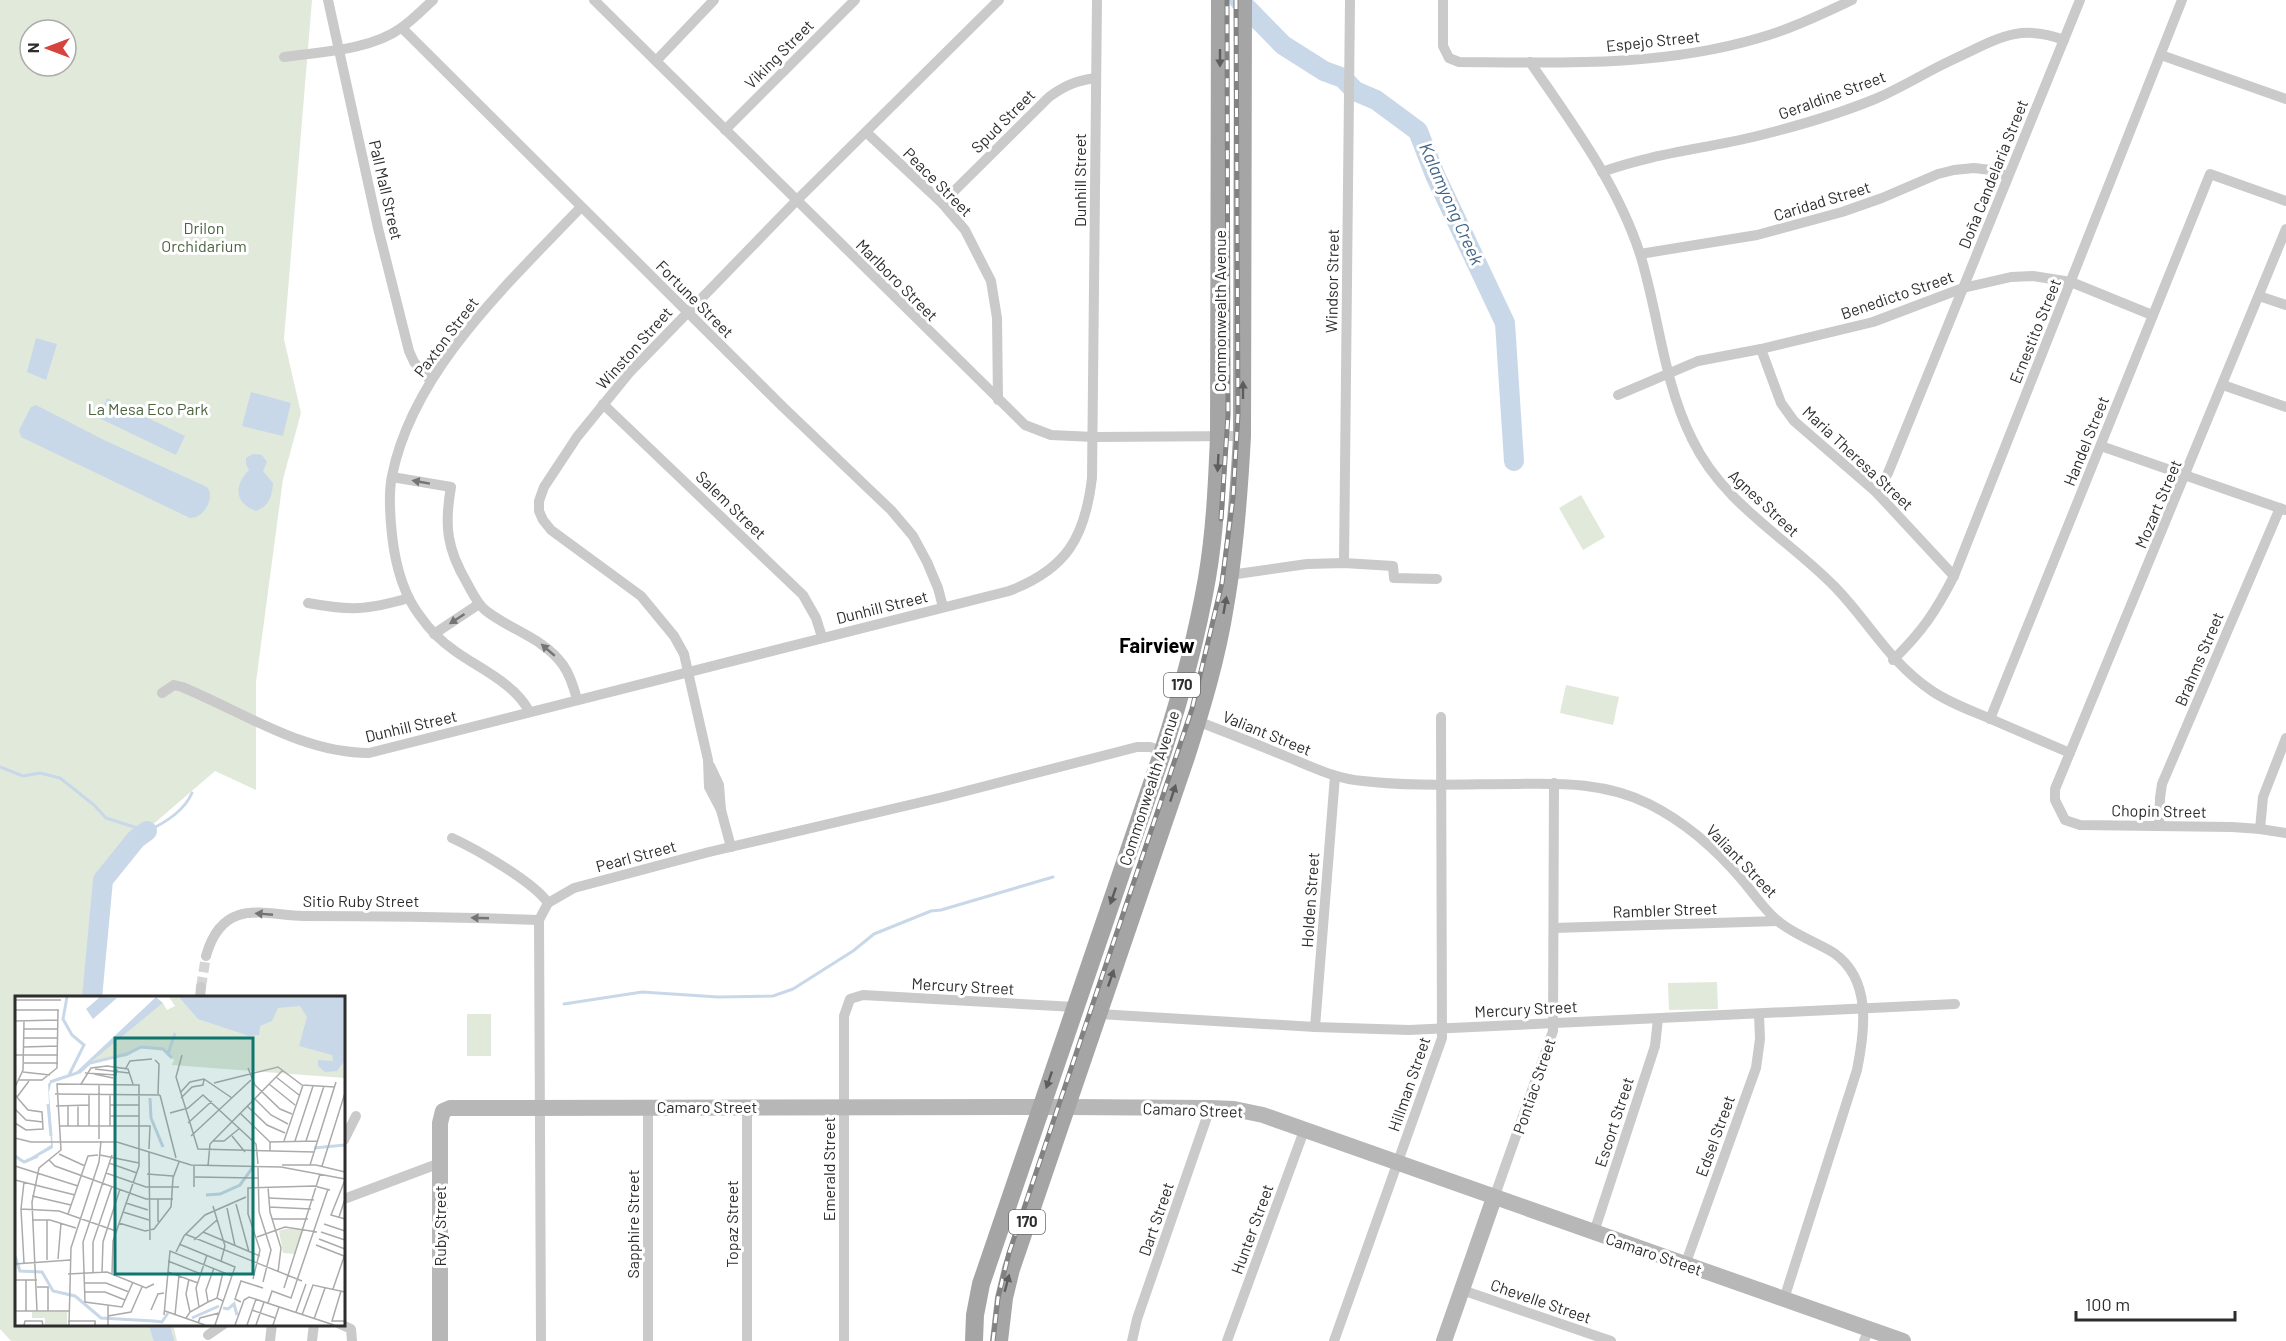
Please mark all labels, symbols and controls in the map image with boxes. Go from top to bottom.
street label: Viking Street [740,15,817,92]
north arrow [18,18,78,78]
street label: Espejo Street [1605,26,1701,55]
text: N [23,43,42,53]
one-way arrow [1215,49,1225,68]
street label: Geraldine Street [1776,66,1888,123]
street label: Spud Street [967,85,1038,156]
street label: Doña Candelaria Street [1954,97,2031,251]
street label: Dunhill Street [1070,133,1089,227]
street label: Pall Mall Street [366,138,407,242]
water label: Kalamyong Creek [1415,139,1489,268]
street label: Peace Street [900,143,977,220]
street label: Caridad Street [1771,177,1873,224]
park label: Drilon Orchidarium [161,218,247,255]
street label: Windsor Street [1321,229,1342,333]
street label: Commonwealth Avenue [1210,230,1229,392]
street label: Marlboro Street [853,235,942,324]
street label: Fortune Street [653,256,738,341]
street label: Benedicto Street [1838,266,1956,323]
street label: Ernestito Street [2005,276,2064,386]
street label: Paxton Street [409,293,482,380]
street label: Winston Street [592,303,676,393]
one-way arrow [1238,381,1248,400]
street label: Handel Street [2059,393,2112,488]
park label: La Mesa Eco Park [88,399,208,418]
street label: Maria Theresa Street [1799,402,1917,514]
one-way arrow [1213,454,1222,473]
street label: Mozart Street [2130,457,2185,551]
street label: Agnes Street [1725,465,1804,540]
street label: Salem Street [692,467,770,543]
one-way arrow [412,477,431,486]
street label: Dunhill Street [834,586,930,627]
one-way arrow [1221,595,1230,614]
street label: Brahms Street [2170,609,2227,709]
one-way arrow [449,613,465,624]
district label: Fairview [1119,633,1195,657]
one-way arrow [541,644,556,657]
road number: 170 [1164,673,1200,697]
street label: Dunhill Street [363,706,459,745]
street label: Valiant Street [1220,706,1314,759]
street label: Commonwealth Avenue [1114,708,1183,868]
one-way arrow [1169,784,1178,802]
street label: Chopin Street [2111,800,2207,821]
street label: Valiant Street [1703,820,1782,901]
street label: Pearl Street [594,836,678,875]
street label: Holden Street [1297,852,1322,948]
one-way arrow [1108,887,1118,905]
street label: Sitio Ruby Street [303,891,419,910]
street label: Rambler Street [1612,898,1718,921]
one-way arrow [255,909,274,918]
one-way arrow [471,913,490,922]
one-way arrow [1107,969,1117,987]
street label: Mercury Street [911,973,1015,998]
inset map [15,996,345,1326]
street label: Mercury Street [1474,996,1578,1021]
street label: Hillman Street [1383,1034,1434,1134]
street label: Pontiac Street [1508,1036,1559,1136]
one-way arrow [1044,1071,1054,1089]
street label: Escort Street [1590,1075,1637,1169]
street label: Edsel Street [1691,1093,1738,1179]
street label: Camaro Street [657,1097,757,1116]
street label: Camaro Street [1142,1098,1244,1121]
street label: Emerald Street [819,1117,838,1221]
street label: Sapphire Street [623,1170,642,1279]
street label: Dart Street [1134,1179,1177,1258]
street label: Topaz Street [722,1180,741,1268]
street label: Hunter Street [1226,1181,1277,1276]
street label: Ruby Street [430,1185,449,1267]
road number: 170 [1009,1210,1045,1234]
street label: Camaro Street [1604,1228,1705,1279]
one-way arrow [1003,1274,1013,1292]
street label: Chevelle Street [1488,1274,1594,1327]
scale bar [2076,1284,2235,1322]
text: 100 m [2085,1293,2130,1315]

